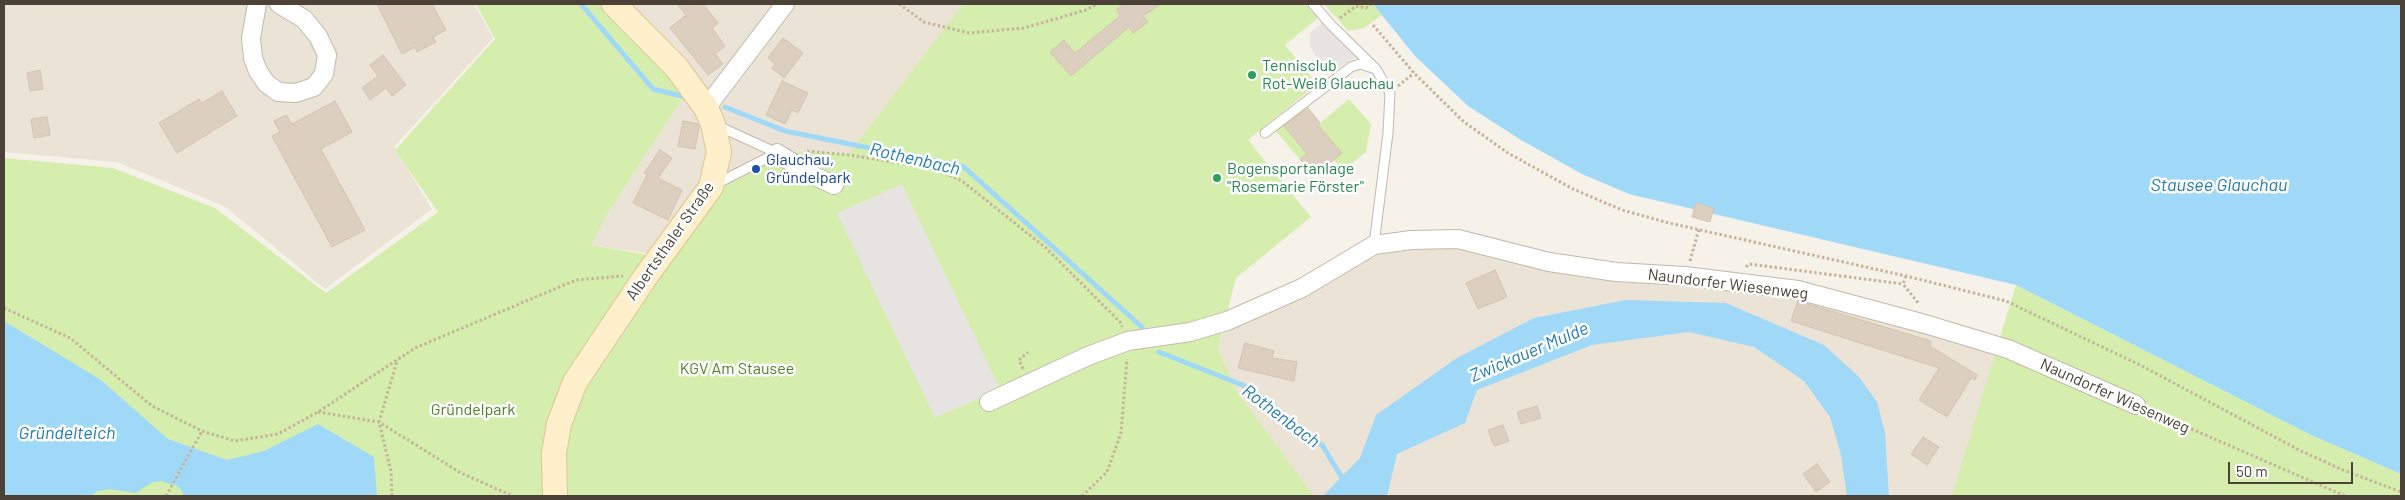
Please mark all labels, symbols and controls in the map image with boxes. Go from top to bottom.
place label: Tennisclub Rot-Weiß Glauchau [1262,56,1394,94]
marker: Tennisclub Rot-Weiß Glauchau [1246,69,1258,81]
water label: Rothenbach [868,138,962,180]
place label: Glauchau, Gründelpark [766,150,851,188]
place label: Bogensportanlage "Rosemarie Förster" [1227,159,1364,197]
marker: Glauchau, Gründelpark [750,163,762,175]
marker: Bogensportanlage "Rosemarie Förster" [1211,172,1223,184]
water label: Stausee Glauchau [2151,174,2287,196]
street label: Albertsthaler Straße [622,178,718,304]
street label: Naundorfer Wiesenweg [1647,265,1809,303]
water label: Zwickauer Mulde [1466,317,1592,387]
street label: Naundorfer Wiesenweg [2037,354,2193,438]
park label: KGV Am Stausee [680,359,794,379]
water label: Rothenbach [1238,380,1324,452]
park label: Gründelpark [431,400,515,420]
water label: Gründelteich [19,422,115,444]
scale bar [2230,452,2355,484]
text: 50 m [2236,462,2268,480]

